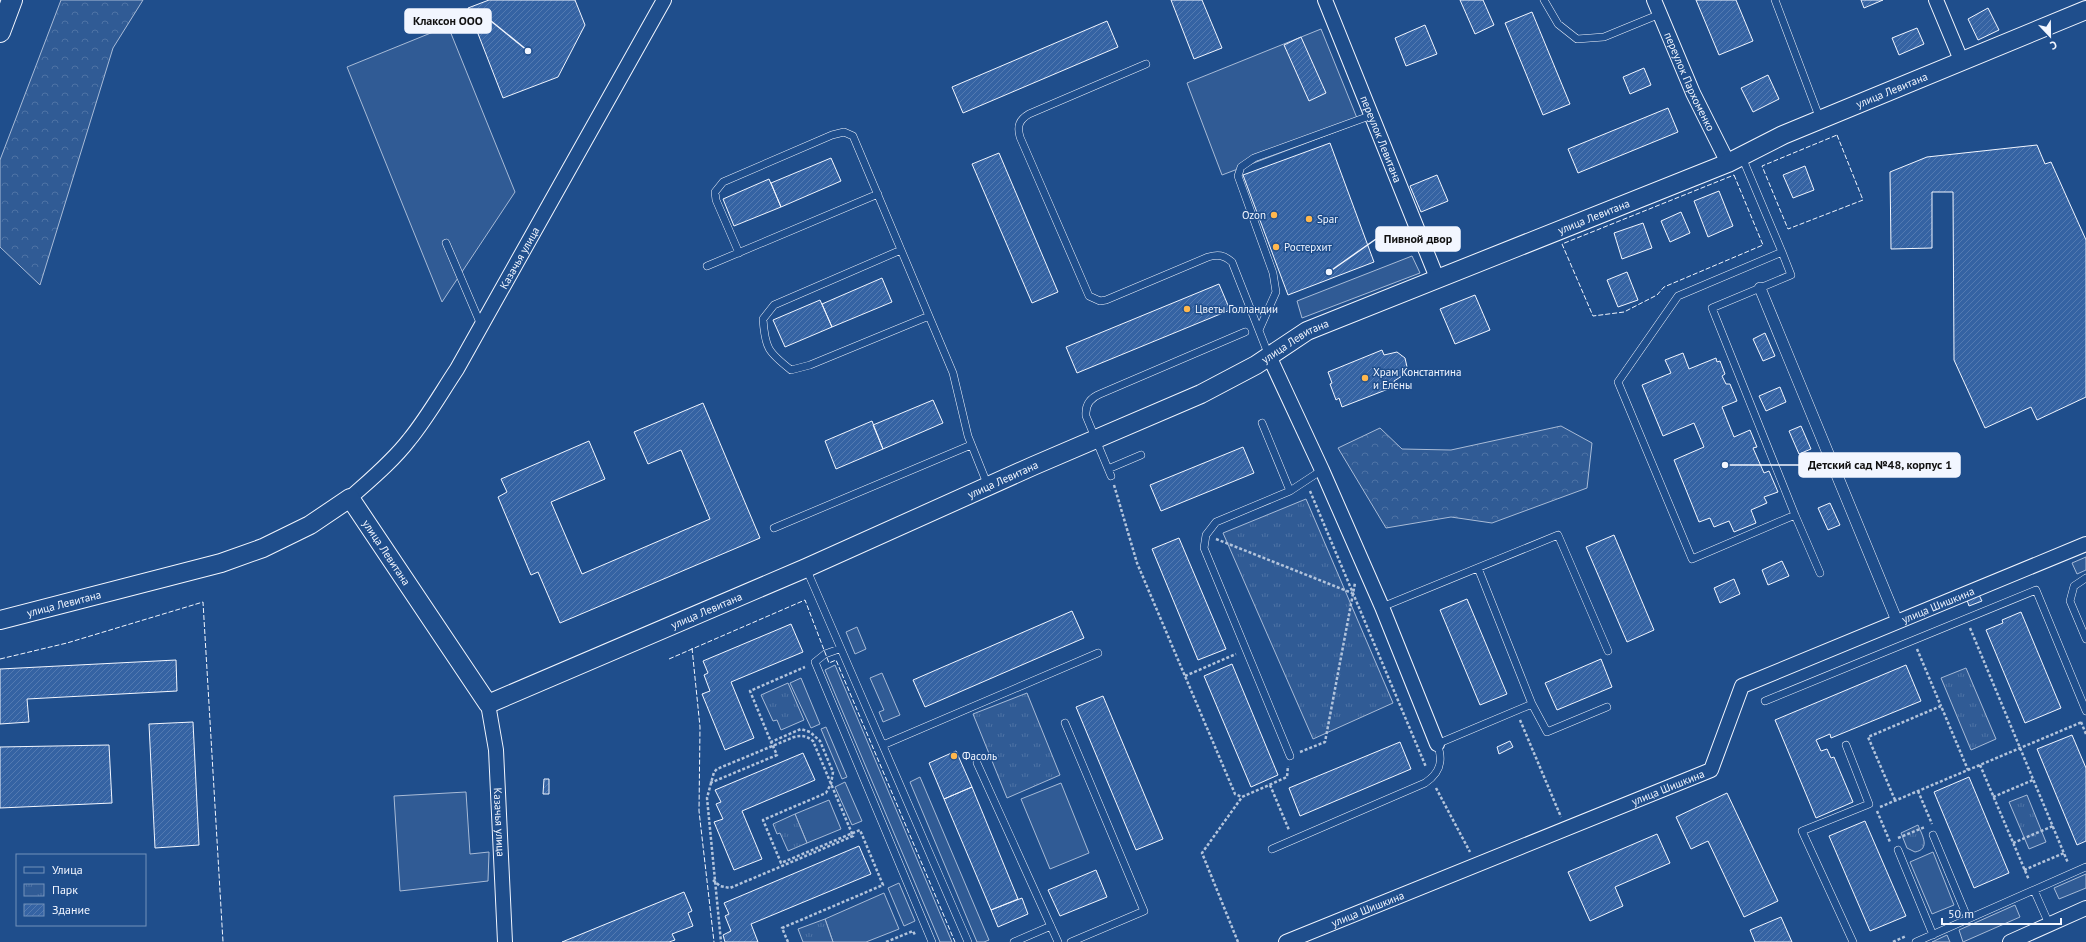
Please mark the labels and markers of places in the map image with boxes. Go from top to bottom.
callout: Клаксон ООО [405,9,491,33]
place label: Ozon [1242,208,1266,222]
marker: Ozon [1269,210,1279,220]
place label: Spar [1317,212,1338,226]
marker: Spar [1304,214,1314,224]
callout: Пивной двор [1376,227,1460,251]
place label: Ростерхит [1284,240,1333,254]
marker: Ростерхит [1271,242,1281,252]
place label: Цветы Голландии [1195,302,1278,316]
marker: Цветы Голландии [1182,304,1192,314]
place label: Храм Константина и Елены [1373,365,1461,392]
marker: Храм Константина и Елены [1360,373,1370,383]
callout: Детский сад №48, корпус 1 [1799,453,1960,477]
place label: Фасоль [962,749,997,763]
marker: Фасоль [949,751,959,761]

